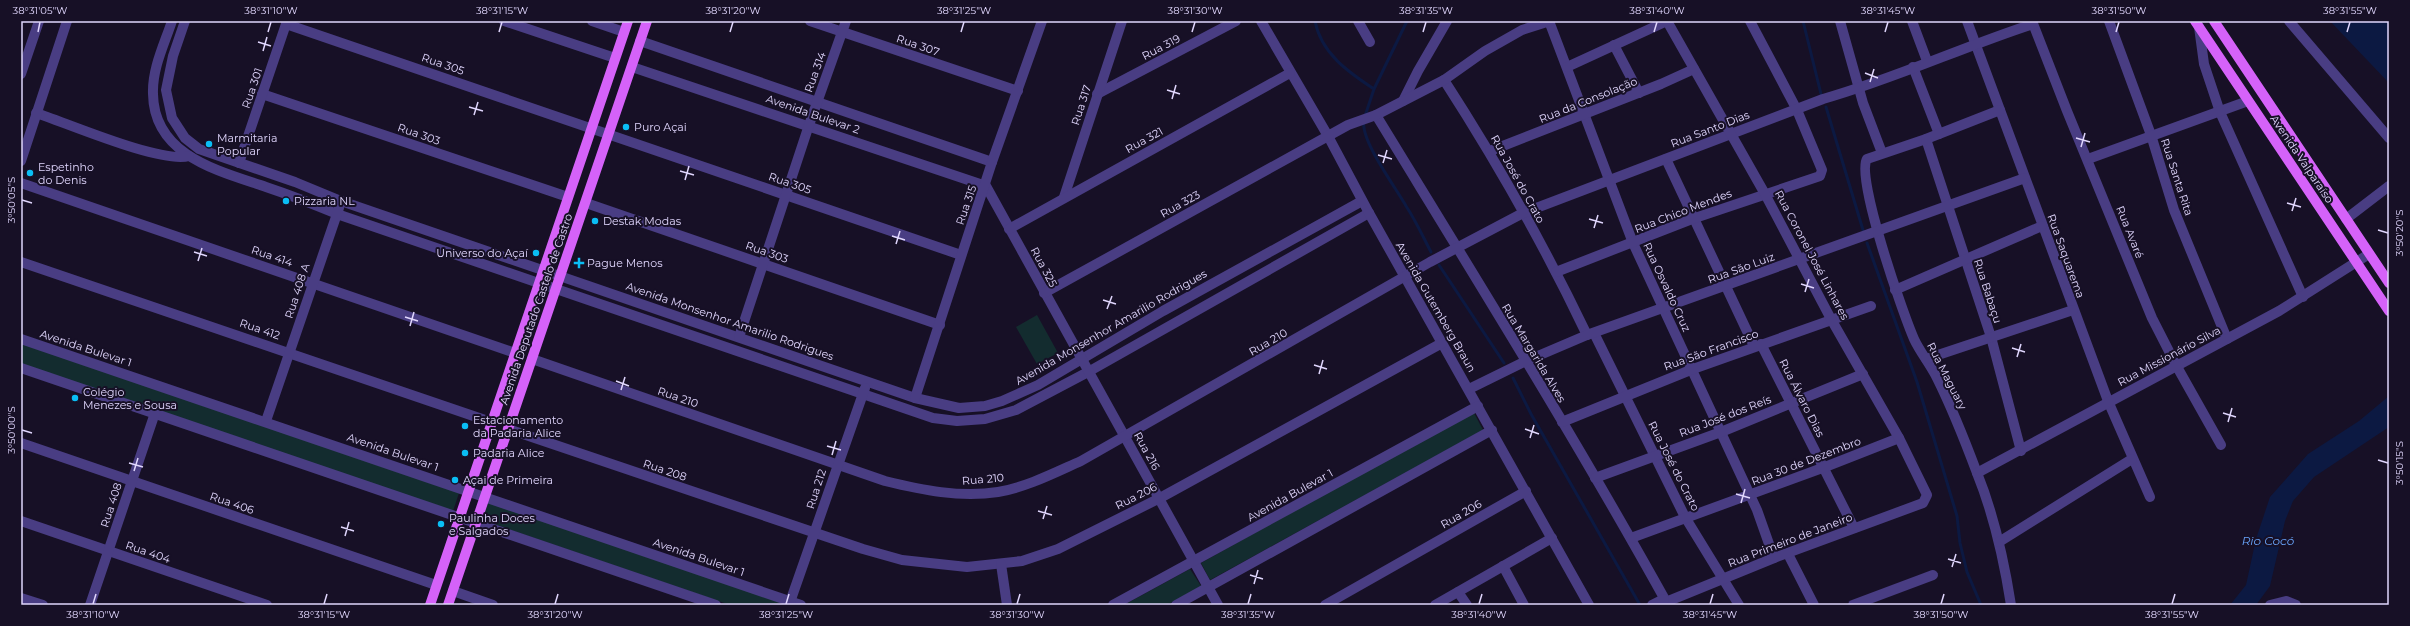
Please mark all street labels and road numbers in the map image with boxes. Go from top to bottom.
street label: Rua 307 [895,31,941,59]
street label: Rua 319 [1139,31,1183,63]
street label: Rua 314 [801,49,829,94]
street label: Rua 305 [420,50,466,78]
street label: Rua 301 [239,66,265,110]
street label: Rua da Consolação [1537,74,1639,126]
street label: Rua 317 [1068,83,1094,127]
street label: Avenida Bulevar 2 [764,91,862,137]
street label: Rua Santo Dias [1669,107,1752,150]
street label: Avenida Valparaíso [2267,112,2337,206]
street label: Rua 303 [396,120,442,148]
street label: Rua 321 [1123,124,1165,156]
street label: Rua José do Crato [1488,132,1548,226]
street label: Rua Santa Rita [2158,137,2196,217]
street label: Rua 305 [767,169,813,197]
street label: Rua 315 [953,183,979,227]
street label: Rua Chico Mendes [1632,186,1734,236]
street label: Rua 323 [1158,187,1202,221]
street label: Rua Coronel José Linhares [1772,188,1852,323]
street label: Rua Avaré [2113,204,2147,261]
street label: Avenida Deputado Castelo de Castro [497,212,575,406]
street label: Rua Saquarema [2044,212,2088,300]
street label: Rua 303 [744,238,790,266]
street label: Avenida Gutemberg Braun [1393,239,1479,375]
street label: Rua Osvaldo Cruz [1640,240,1694,334]
street label: Rua 414 [249,242,295,270]
street label: Rua 325 [1028,245,1060,289]
street label: Rua São Luiz [1706,249,1777,287]
street label: Rua Babaçu [1971,257,2005,325]
street label: Rua 408 A [282,262,313,320]
street label: Avenida Monsenhor Amarilio Rodrigues [1013,266,1210,388]
street label: Avenida Monsenhor Amarilio Rodrigues [624,279,836,363]
street label: Rua Margarida Alves [1499,301,1569,405]
street label: Rua 412 [238,316,282,342]
street label: Rua Missionário Silva [2115,323,2223,389]
street label: Rua 210 [1246,325,1290,359]
street label: Rua São Francisco [1662,326,1760,374]
street label: Avenida Bulevar 1 [38,327,134,369]
street label: Rua Maguary [1924,340,1970,412]
street label: Rua Álvaro Dias [1776,357,1828,440]
street label: Rua 210 [656,384,700,410]
street label: Rua José dos Reís [1677,392,1774,440]
street label: Rua José do Crato [1645,419,1703,513]
street label: Rua 216 [1131,429,1163,473]
street label: Avenida Bulevar 1 [345,430,441,474]
street label: Rua 30 de Dezembro [1749,434,1863,488]
street label: Rua 208 [641,456,689,484]
street label: Avenida Bulevar 1 [1245,466,1335,524]
street label: Rua 212 [803,467,829,511]
street label: Rua 210 [961,470,1005,488]
street label: Rua 206 [1113,479,1159,512]
street label: Rua 408 [97,481,125,529]
street label: Rua 406 [208,489,256,517]
street label: Rua 206 [1438,497,1484,531]
street label: Rua Primeiro de Janeiro [1726,510,1854,570]
street label: Avenida Bulevar 1 [651,535,747,579]
street label: Rua 404 [124,538,173,566]

